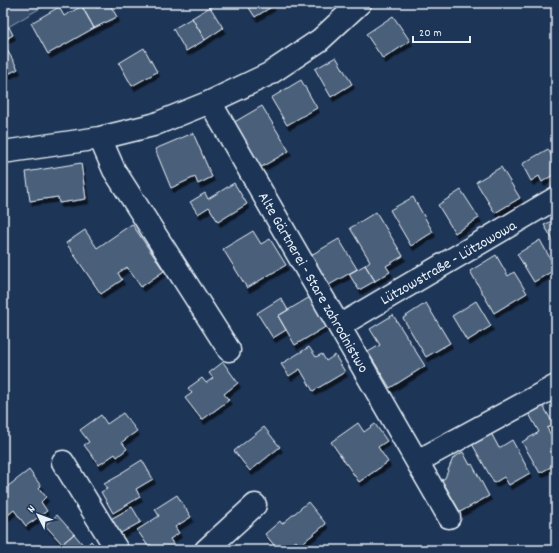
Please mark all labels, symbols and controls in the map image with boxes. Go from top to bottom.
scale bar [413,18,470,44]
text: 20 m [419,25,442,42]
street label: Alte Gärtnerei - Stare zahrodnistwo [251,189,373,378]
street label: Lützowstraße - Lützowowa [377,215,522,312]
north arrow [18,495,58,535]
text: N [24,502,40,517]

